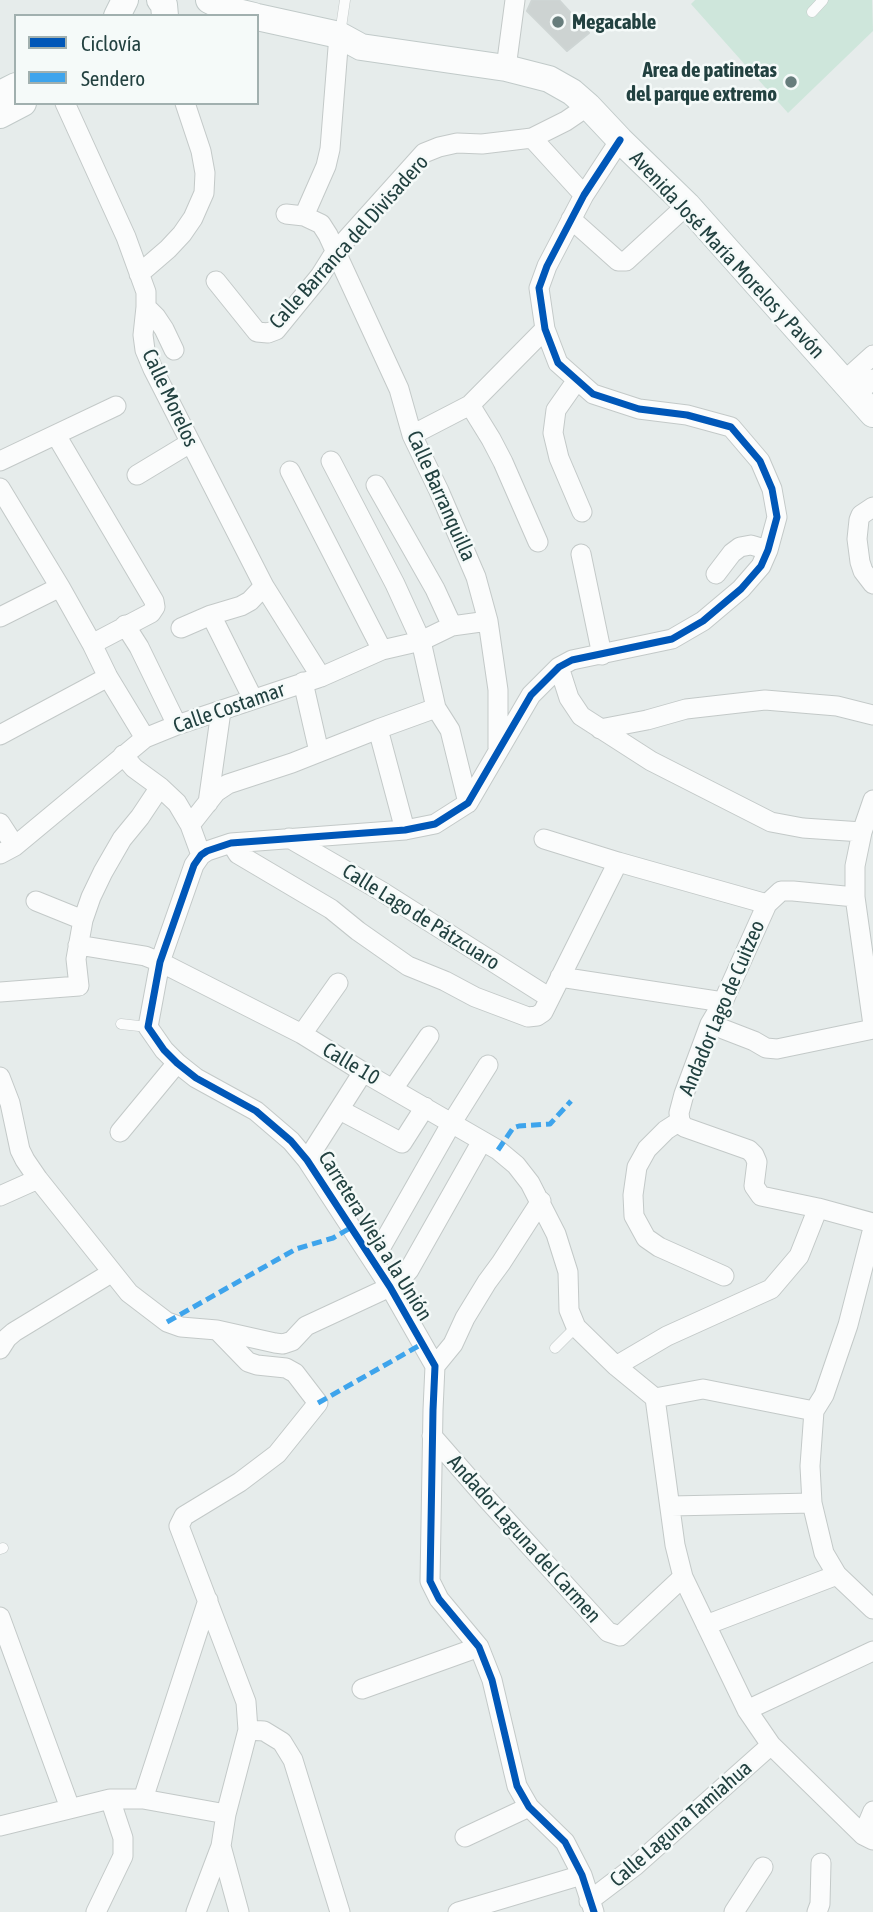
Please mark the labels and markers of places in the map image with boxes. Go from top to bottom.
place label: Megacable [572,9,656,35]
marker: Megacable [550,14,566,30]
place label: Area de patinetas del parque extremo [626,57,777,107]
marker: Area de patinetas del parque extremo [783,74,799,90]

